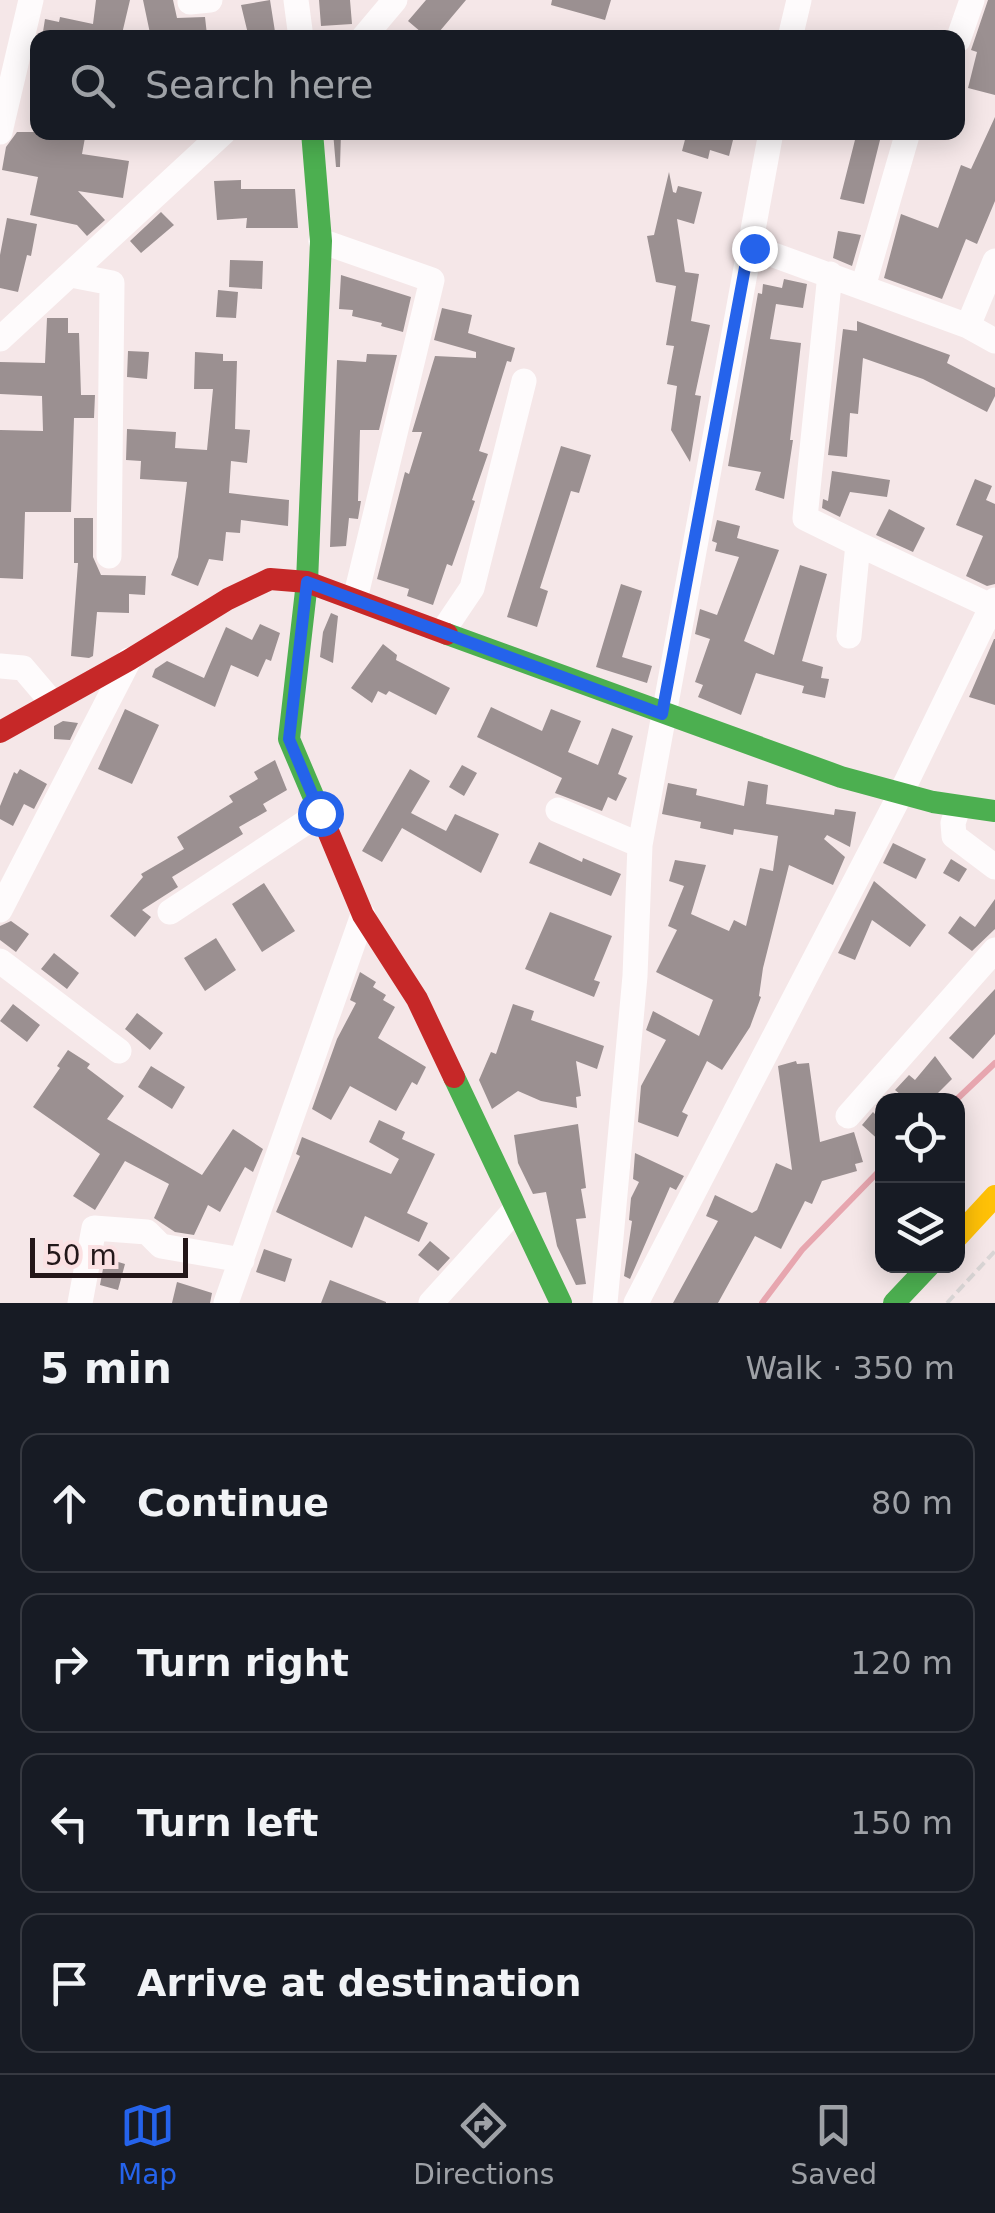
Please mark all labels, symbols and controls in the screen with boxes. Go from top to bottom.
search box [30,30,965,140]
icon: search [65,58,120,113]
text: Search here [145,63,373,107]
route end [732,226,778,272]
route start [298,791,344,837]
map controls [875,1093,965,1273]
button: locate [875,1093,965,1183]
button: layers [875,1183,965,1273]
scale bar [30,1233,188,1278]
text: 50 m [45,1239,117,1272]
text: 5 min [40,1344,172,1393]
text: Walk · 350 m [745,1349,955,1387]
icon: ahead [42,1476,97,1531]
text: Continue [137,1481,329,1525]
text: 80 m [871,1484,953,1522]
icon: right [42,1636,97,1691]
text: Turn right [137,1641,349,1685]
text: 120 m [851,1644,953,1682]
icon: left [42,1796,97,1851]
text: Turn left [137,1801,318,1845]
text: 150 m [851,1804,953,1842]
icon: arrive [42,1956,97,2011]
text: Arrive at destination [137,1961,582,2005]
tab: Map [118,2098,177,2191]
tab: Directions [413,2098,554,2191]
tab: Saved [790,2098,877,2191]

